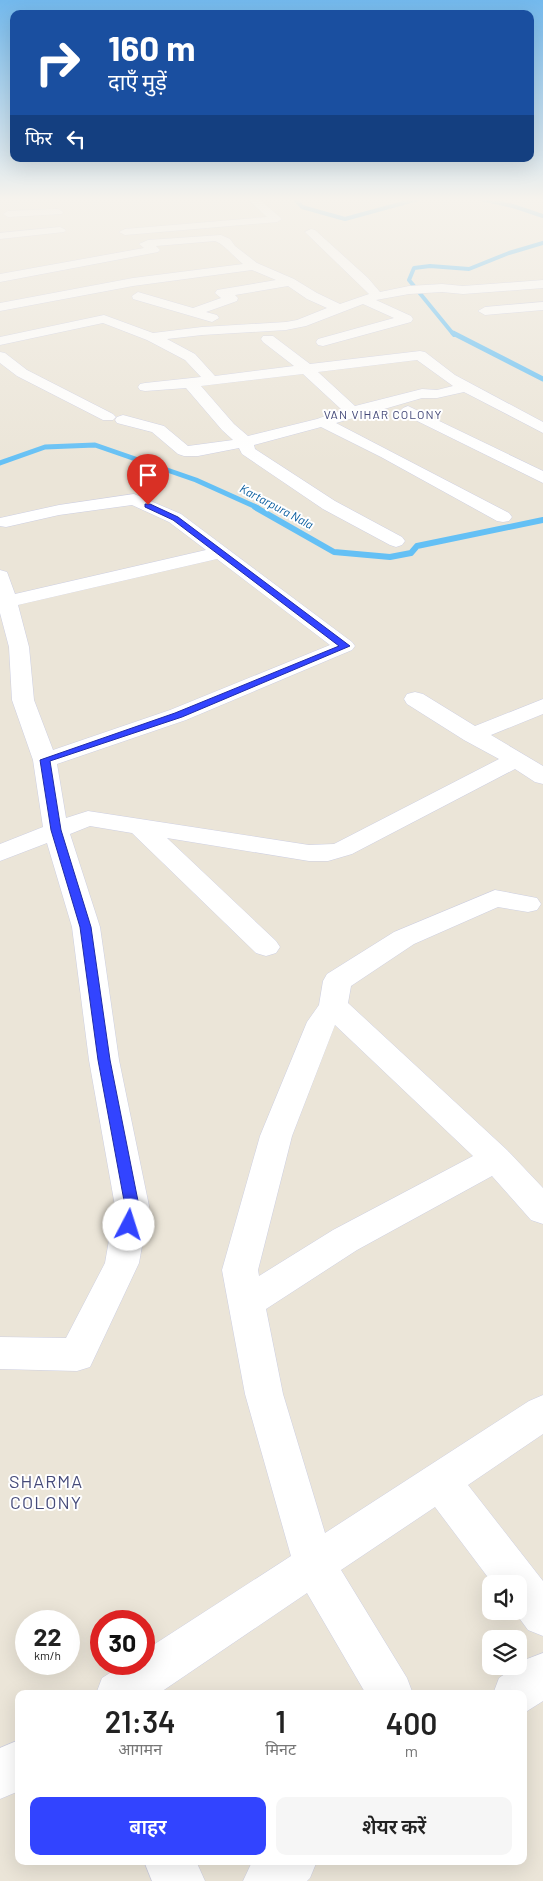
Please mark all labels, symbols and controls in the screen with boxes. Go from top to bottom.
text: 160 m [108,26,195,68]
icon: right [25,30,90,95]
text: दाएँ मुड़ें [108,68,167,94]
icon: left [62,125,90,153]
text: फिर [25,126,52,149]
district label: VAN VIHAR COLONY [324,407,442,421]
pin [127,454,169,505]
icon: arrive [134,461,162,489]
water label: Kartarpura Nala [238,481,316,531]
position arrow [102,1198,154,1250]
district label: SHARMA COLONY [9,1470,83,1513]
map controls [482,1575,527,1675]
button: sound [482,1575,527,1620]
speed limit sign: 30 [90,1610,155,1675]
text: 22 [33,1621,62,1651]
button: layers [482,1630,527,1675]
text: km/h [34,1648,61,1662]
text: 21:34 [105,1703,176,1739]
text: 1 [275,1703,286,1739]
text: 400 [386,1705,437,1741]
text: आगमन [118,1739,162,1758]
text: मिनट [265,1739,296,1758]
text: m [405,1741,418,1760]
button: बाहर [30,1797,266,1855]
button: शेयर करें [276,1797,512,1855]

